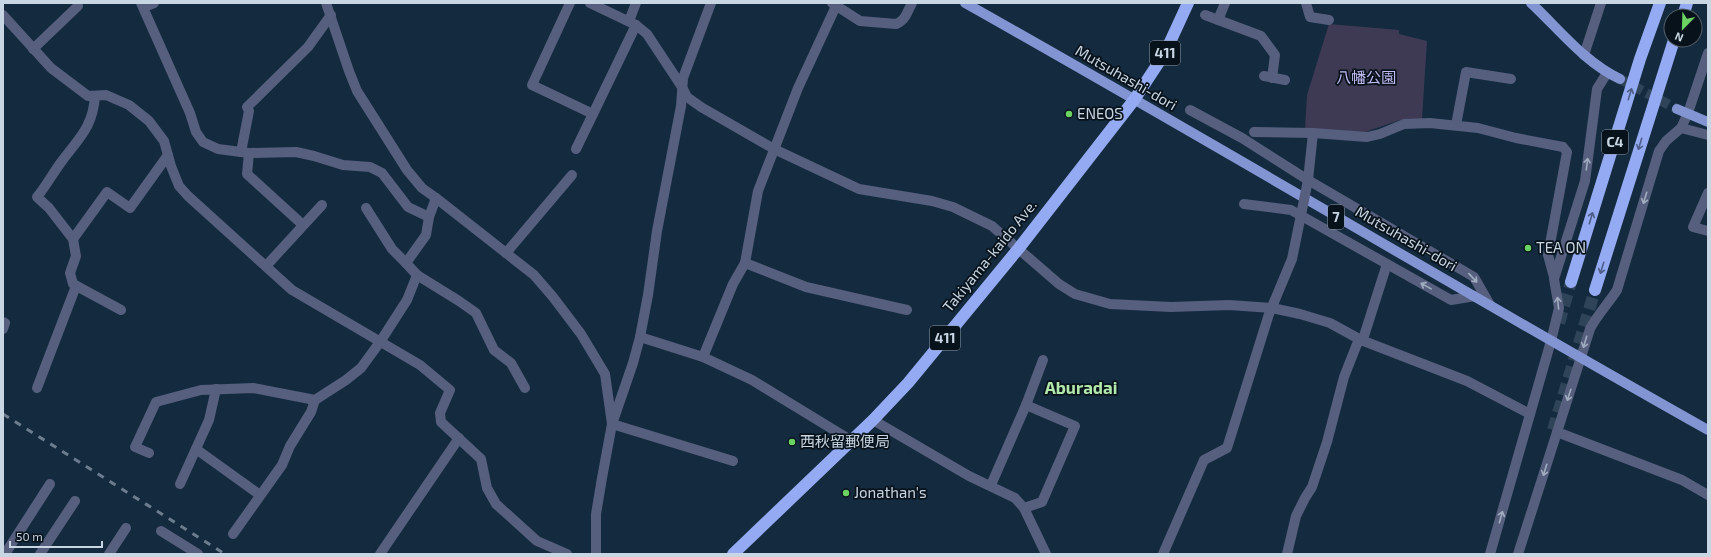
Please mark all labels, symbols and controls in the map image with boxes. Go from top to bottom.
north arrow [1663,8,1703,48]
text: N [1673,30,1685,45]
street label: Mutsuhashi-dori [1073,41,1180,113]
road number: 411 [1150,41,1180,65]
park label: 八幡公園 [1336,68,1396,86]
one-way arrow [1627,87,1634,100]
place label: ENEOS [1077,104,1123,122]
marker: ENEOS [1064,109,1074,119]
road number: C4 [1602,130,1628,154]
one-way arrow [1636,137,1643,150]
one-way arrow [1583,158,1591,171]
one-way arrow [1641,191,1648,204]
street label: Takiyama-kaido Ave. [938,196,1040,315]
street label: Mutsuhashi-dori [1353,202,1460,274]
road number: 7 [1328,205,1344,229]
one-way arrow [1588,211,1595,224]
place label: TEA ON [1536,238,1586,256]
marker: TEA ON [1523,243,1533,253]
one-way arrow [1597,261,1605,273]
one-way arrow [1468,273,1478,283]
one-way arrow [1420,282,1432,290]
one-way arrow [1554,297,1561,310]
road number: 411 [930,326,960,350]
one-way arrow [1581,336,1589,348]
district label: Aburadai [1045,377,1117,397]
one-way arrow [1564,389,1572,401]
place label: 西秋留郵便局 [800,432,890,450]
marker: 西秋留郵便局 [787,437,797,447]
one-way arrow [1541,463,1548,476]
place label: Jonathan's [854,483,927,501]
marker: Jonathan's [841,488,851,498]
one-way arrow [1498,510,1505,523]
scale bar [10,523,102,549]
text: 50 m [16,529,43,543]

